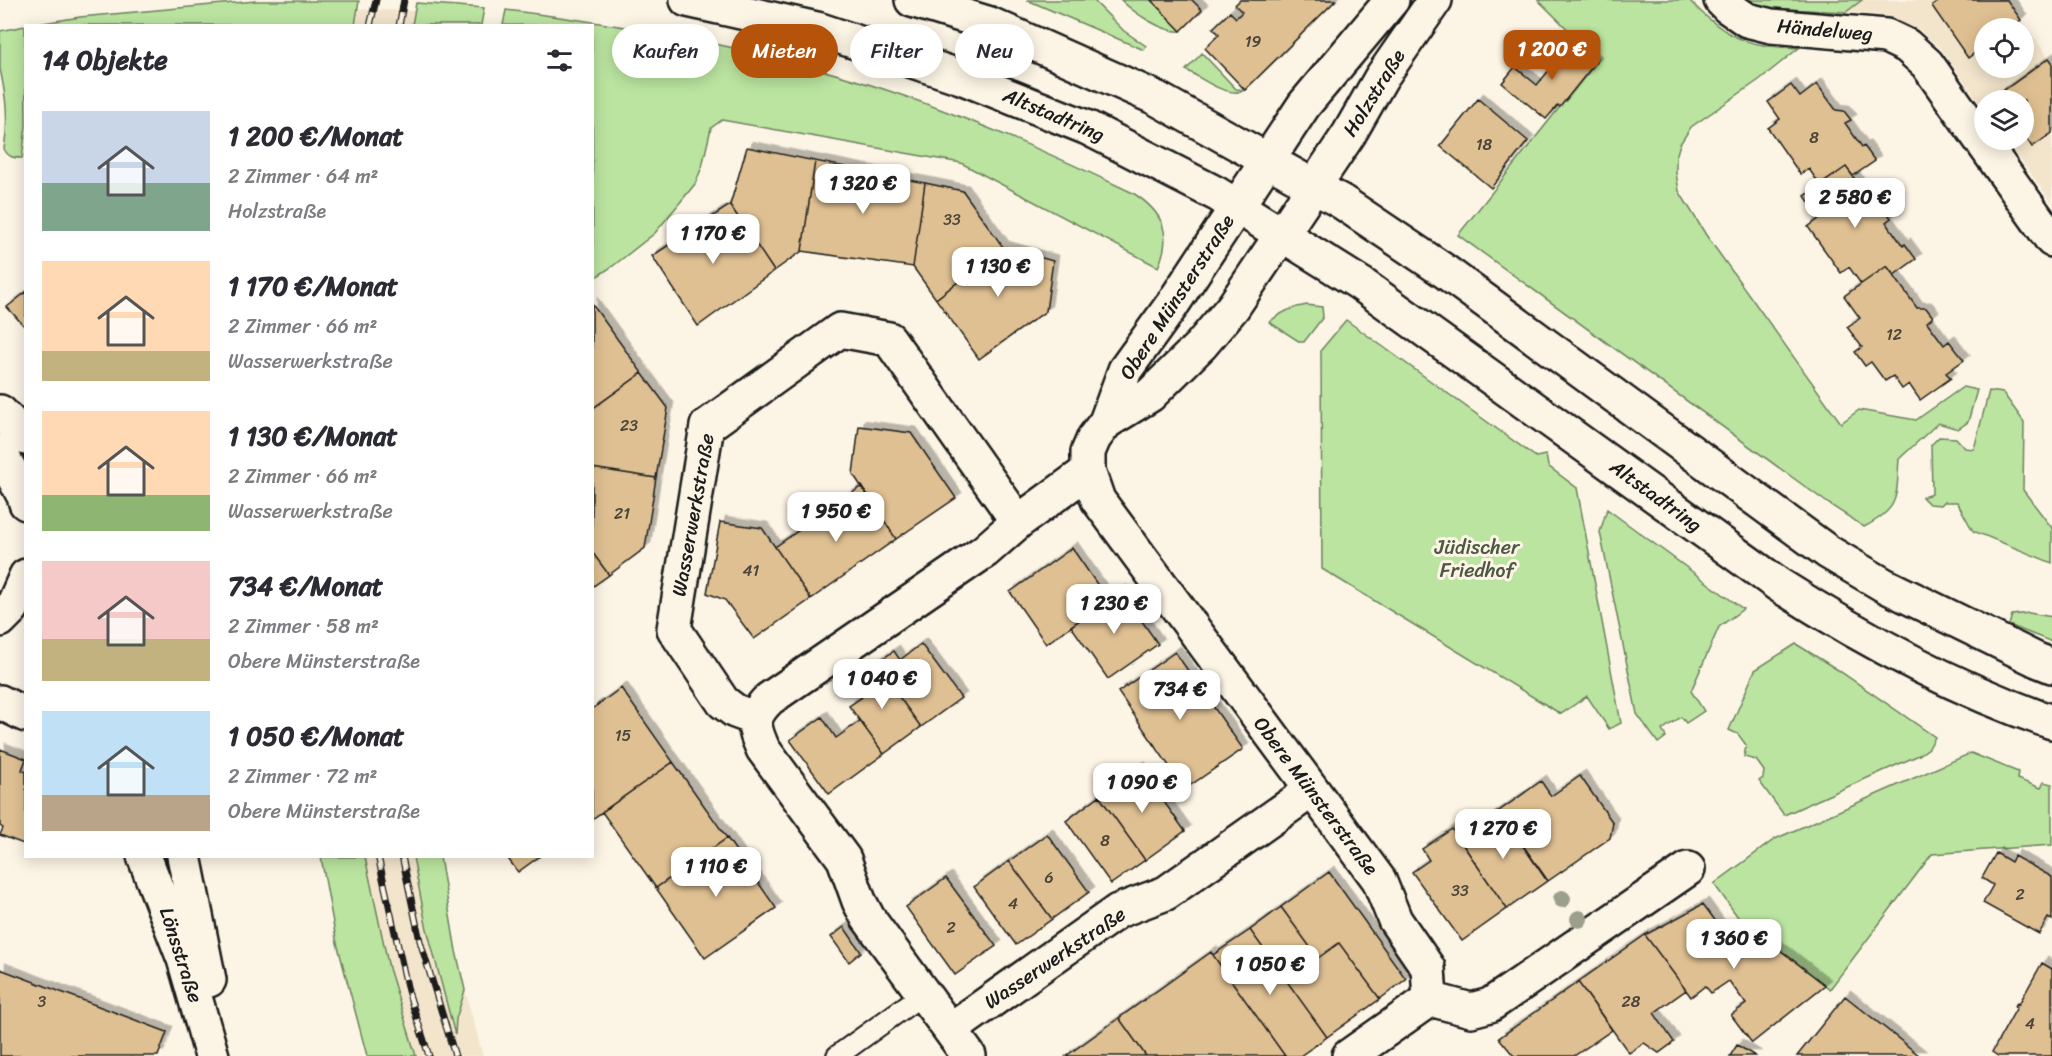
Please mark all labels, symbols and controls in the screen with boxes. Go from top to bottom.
street label: Händelweg [1776,8,1874,52]
map controls [1974,18,2034,150]
button: locate [1974,18,2034,78]
chip: Kaufen [612,24,719,78]
chip: Mieten [731,24,838,78]
chip: Filter [850,24,943,78]
chip: Neu [955,24,1034,78]
house number: 19 [1245,27,1262,56]
pin: 1 200 € [1497,30,1607,81]
text: 1 200 € [1517,32,1587,67]
text: 14 Objekte [42,37,168,83]
street label: Holzstraße [1333,42,1415,144]
icon: filters [543,44,576,77]
street label: Altstadtring [997,77,1110,152]
button: layers [1974,90,2034,150]
text: 1 200 €/Monat [228,113,404,159]
house number: 8 [1809,123,1819,152]
house number: 18 [1476,130,1493,159]
icon: home [90,135,162,207]
text: 2 Zimmer · 64 m² [228,159,378,194]
pin: 1 320 € [808,164,918,215]
text: 1 320 € [829,166,897,201]
pin: 2 580 € [1800,178,1910,229]
text: 2 580 € [1819,180,1891,215]
text: Holzstraße [228,194,326,229]
house number: 33 [943,205,961,234]
street label: Obere Münsterstraße [1110,207,1244,387]
pin: 1 170 € [658,214,768,265]
text: 1 170 € [681,216,745,251]
pin: 1 130 € [943,247,1053,298]
text: 1 130 € [966,249,1030,284]
text: 1 170 €/Monat [228,263,398,309]
icon: home [90,285,162,357]
text: 2 Zimmer · 66 m² [228,309,377,344]
house number: 12 [1886,320,1902,349]
text: Wasserwerkstraße [228,344,393,379]
house number: 23 [620,411,638,440]
text: 1 130 €/Monat [228,413,398,459]
street label: Wasserwerkstraße [661,431,725,599]
icon: home [90,435,162,507]
street label: Altstadtring [1601,450,1710,542]
text: 2 Zimmer · 66 m² [228,459,377,494]
pin: 1 950 € [781,492,891,543]
text: Wasserwerkstraße [228,494,393,529]
text: 1 950 € [801,494,871,529]
house number: 21 [614,499,630,528]
park label: Jüdischer Friedhof [1434,530,1521,588]
house number: 41 [743,556,760,585]
text: 734 €/Monat [228,563,383,609]
pin: 1 230 € [1059,584,1169,635]
icon: home [90,585,162,657]
text: 1 230 € [1080,586,1148,621]
text: 2 Zimmer · 58 m² [228,609,379,644]
text: Obere Münsterstraße [228,644,420,679]
pin: 1 040 € [827,659,937,710]
text: 1 040 € [847,661,917,696]
pin: 734 € [1138,670,1222,721]
text: 734 € [1153,672,1207,707]
street label: Obere Münsterstraße [1244,709,1388,883]
text: 1 050 €/Monat [228,713,404,759]
house number: 15 [615,721,632,750]
icon: home [90,735,162,807]
text: 2 Zimmer · 72 m² [228,759,377,794]
pin: 1 090 € [1087,763,1197,814]
text: 1 090 € [1107,765,1177,800]
text: Obere Münsterstraße [228,794,420,829]
pin: 1 270 € [1448,809,1558,860]
text: 1 270 € [1469,811,1537,846]
house number: 8 [1100,826,1110,855]
pin: 1 110 € [661,847,771,898]
text: 1 110 € [685,849,747,884]
house number: 6 [1044,863,1054,892]
house number: 33 [1451,876,1469,905]
house number: 2 [2015,880,2025,909]
house number: 4 [1008,889,1018,918]
street label: Wasserwerkstraße [977,897,1133,1019]
street label: Lönsstraße [149,903,213,1007]
house number: 2 [946,913,956,942]
pin: 1 360 € [1679,919,1789,970]
text: 1 360 € [1700,921,1768,956]
pin: 1 050 € [1215,945,1325,996]
text: 1 050 € [1235,947,1305,982]
house number: 3 [38,987,47,1016]
house number: 28 [1622,987,1641,1016]
house number: 4 [2025,1009,2035,1038]

